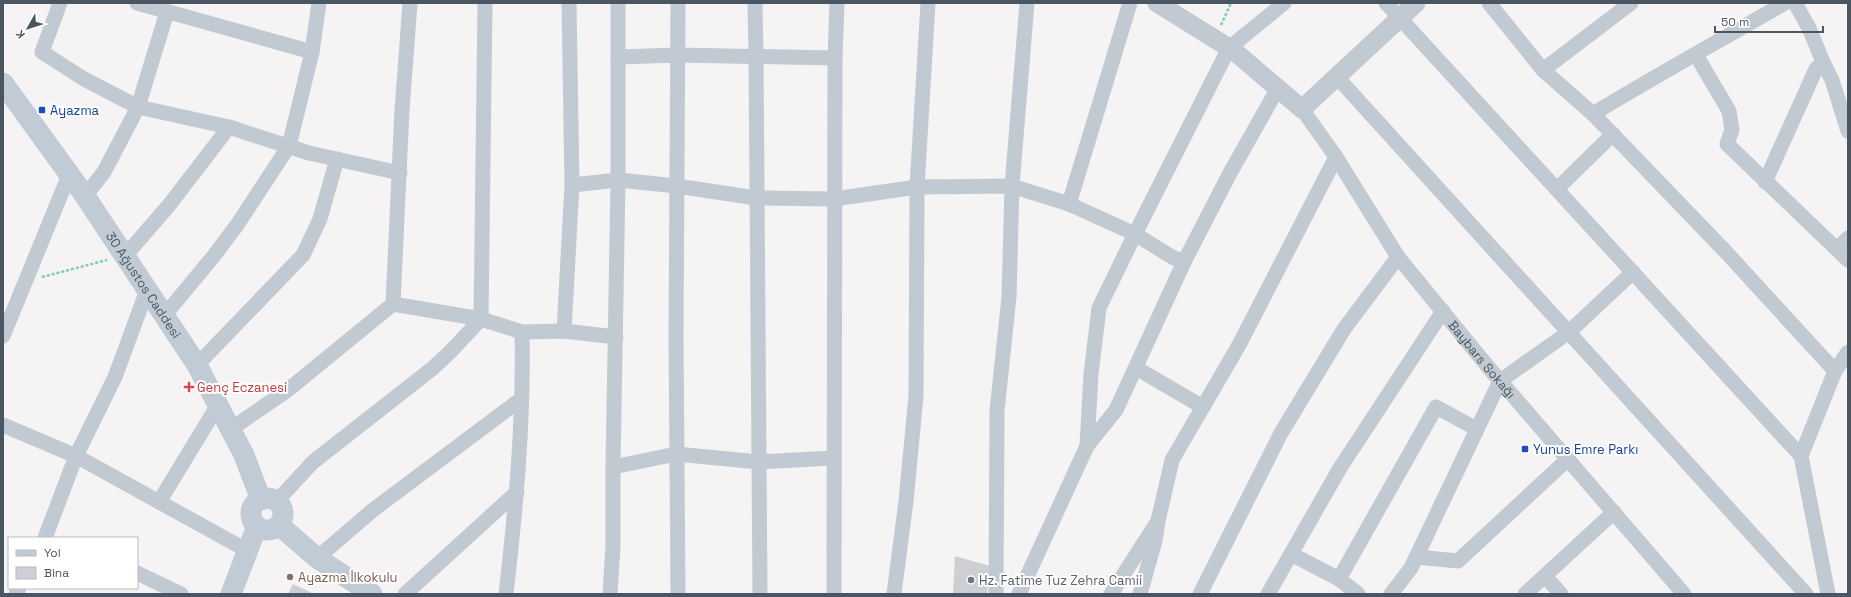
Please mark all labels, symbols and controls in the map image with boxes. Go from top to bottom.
north arrow [8,8,48,48]
scale bar [1715,8,1823,34]
text: 50 m [1721,14,1749,30]
text: K [13,27,28,41]
place label: Ayazma [50,102,100,119]
marker: Ayazma [37,105,47,115]
street label: 30 Ağustos Caddesi [102,228,185,342]
street label: Baybars Sokağı [1444,317,1519,402]
place label: Genç Eczanesi [197,379,287,396]
marker: Genç Eczanesi [184,382,194,392]
place label: Yunus Emre Parkı [1533,441,1638,458]
marker: Yunus Emre Parkı [1520,444,1530,454]
legend [8,537,138,589]
text: Yol [44,545,61,561]
text: Bina [44,565,69,581]
place label: Ayazma İlkokulu [298,569,398,586]
marker: Ayazma İlkokulu [285,572,295,582]
place label: Hz. Fatime Tuz Zehra Camii [979,572,1142,589]
marker: Hz. Fatime Tuz Zehra Camii [966,575,976,585]

